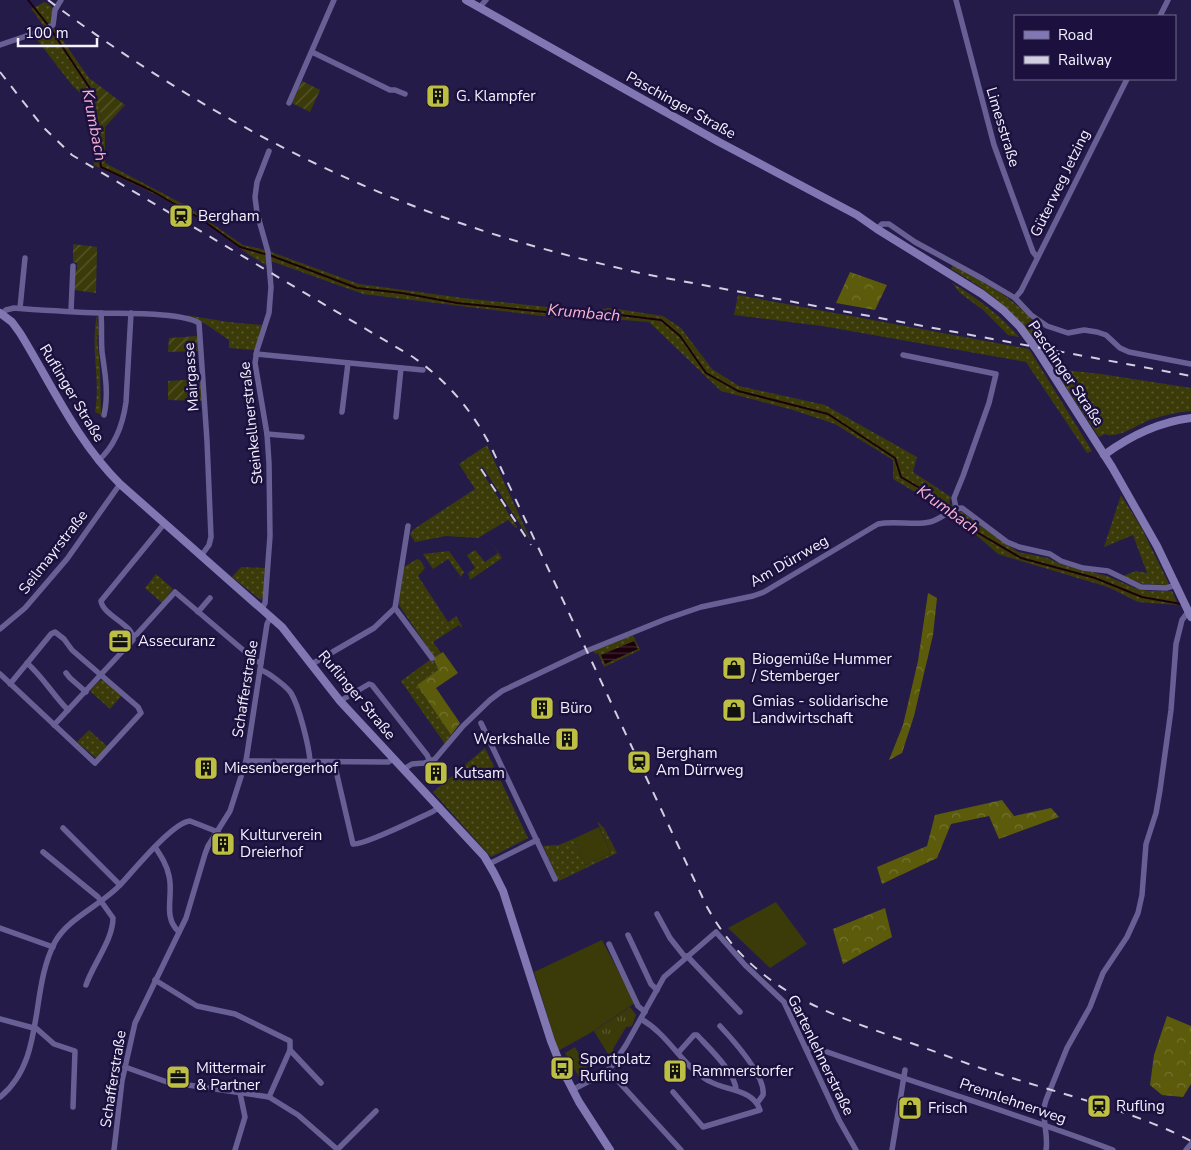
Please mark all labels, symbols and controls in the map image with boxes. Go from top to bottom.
scale bar [18,15,96,47]
legend [1014,15,1176,80]
text: 100 m [25,23,69,43]
text: Road [1058,25,1093,45]
text: Railway [1058,50,1112,70]
street label: Paschinger Straße [623,67,739,143]
building icon: G. Klampfer [425,83,451,109]
street label: Limesstraße [981,85,1025,169]
place label: G. Klampfer [456,86,536,106]
water label: Krumbach [76,87,112,163]
street label: Güterweg Jetzing [1025,126,1095,240]
station icon: Bergham [168,203,194,229]
place label: Bergham [198,206,260,226]
water label: Krumbach [547,299,621,327]
street label: Paschinger Straße [1023,317,1109,429]
street label: Ruflinger Straße [35,340,109,446]
street label: Mairgasse [179,342,203,412]
street label: Steinkellnerstraße [235,361,267,485]
water label: Krumbach [912,480,984,540]
street label: Seilmayrstraße [14,506,92,598]
street label: Am Dürrweg [746,530,832,592]
office icon: Assecuranz [107,628,133,654]
place label: Assecuranz [138,631,215,651]
street label: Schafferstraße [227,639,263,739]
street label: Ruflinger Straße [314,646,400,744]
place label: Biogemüße Hummer / Stemberger [751,649,893,686]
shop icon: Biogemüße Hummer / Stemberger [721,655,747,681]
place label: Gmias - solidarische Landwirtschaft [752,691,888,728]
building icon: Büro [529,695,555,721]
shop icon: Gmias - solidarische Landwirtschaft [721,697,747,723]
place label: Büro [560,698,592,718]
building icon: Werkshalle [554,726,580,752]
place label: Werkshalle [473,729,550,749]
place label: Bergham Am Dürrweg [656,743,744,780]
station icon: Bergham Am Dürrweg [626,749,652,775]
building icon: Miesenbergerhof [193,755,219,781]
place label: Miesenbergerhof [224,758,339,778]
building icon: Kutsam [423,760,449,786]
place label: Kutsam [454,763,505,783]
place label: Kulturverein Dreierhof [240,825,322,862]
building icon: Kulturverein Dreierhof [210,831,236,857]
street label: Gartenlehnerstraße [783,991,859,1119]
street label: Schafferstraße [95,1029,131,1129]
place label: Sportplatz Rufling [580,1049,651,1086]
bus stop icon: Sportplatz Rufling [549,1055,575,1081]
place label: Mittermair & Partner [196,1058,266,1095]
building icon: Rammerstorfer [662,1058,688,1084]
place label: Rammerstorfer [692,1061,794,1081]
office icon: Mittermair & Partner [165,1064,191,1090]
street label: Prennlehnerweg [957,1073,1069,1129]
station icon: Rufling [1086,1093,1112,1119]
shop icon: Frisch [897,1095,923,1121]
place label: Rufling [1116,1096,1165,1116]
place label: Frisch [928,1098,968,1118]

